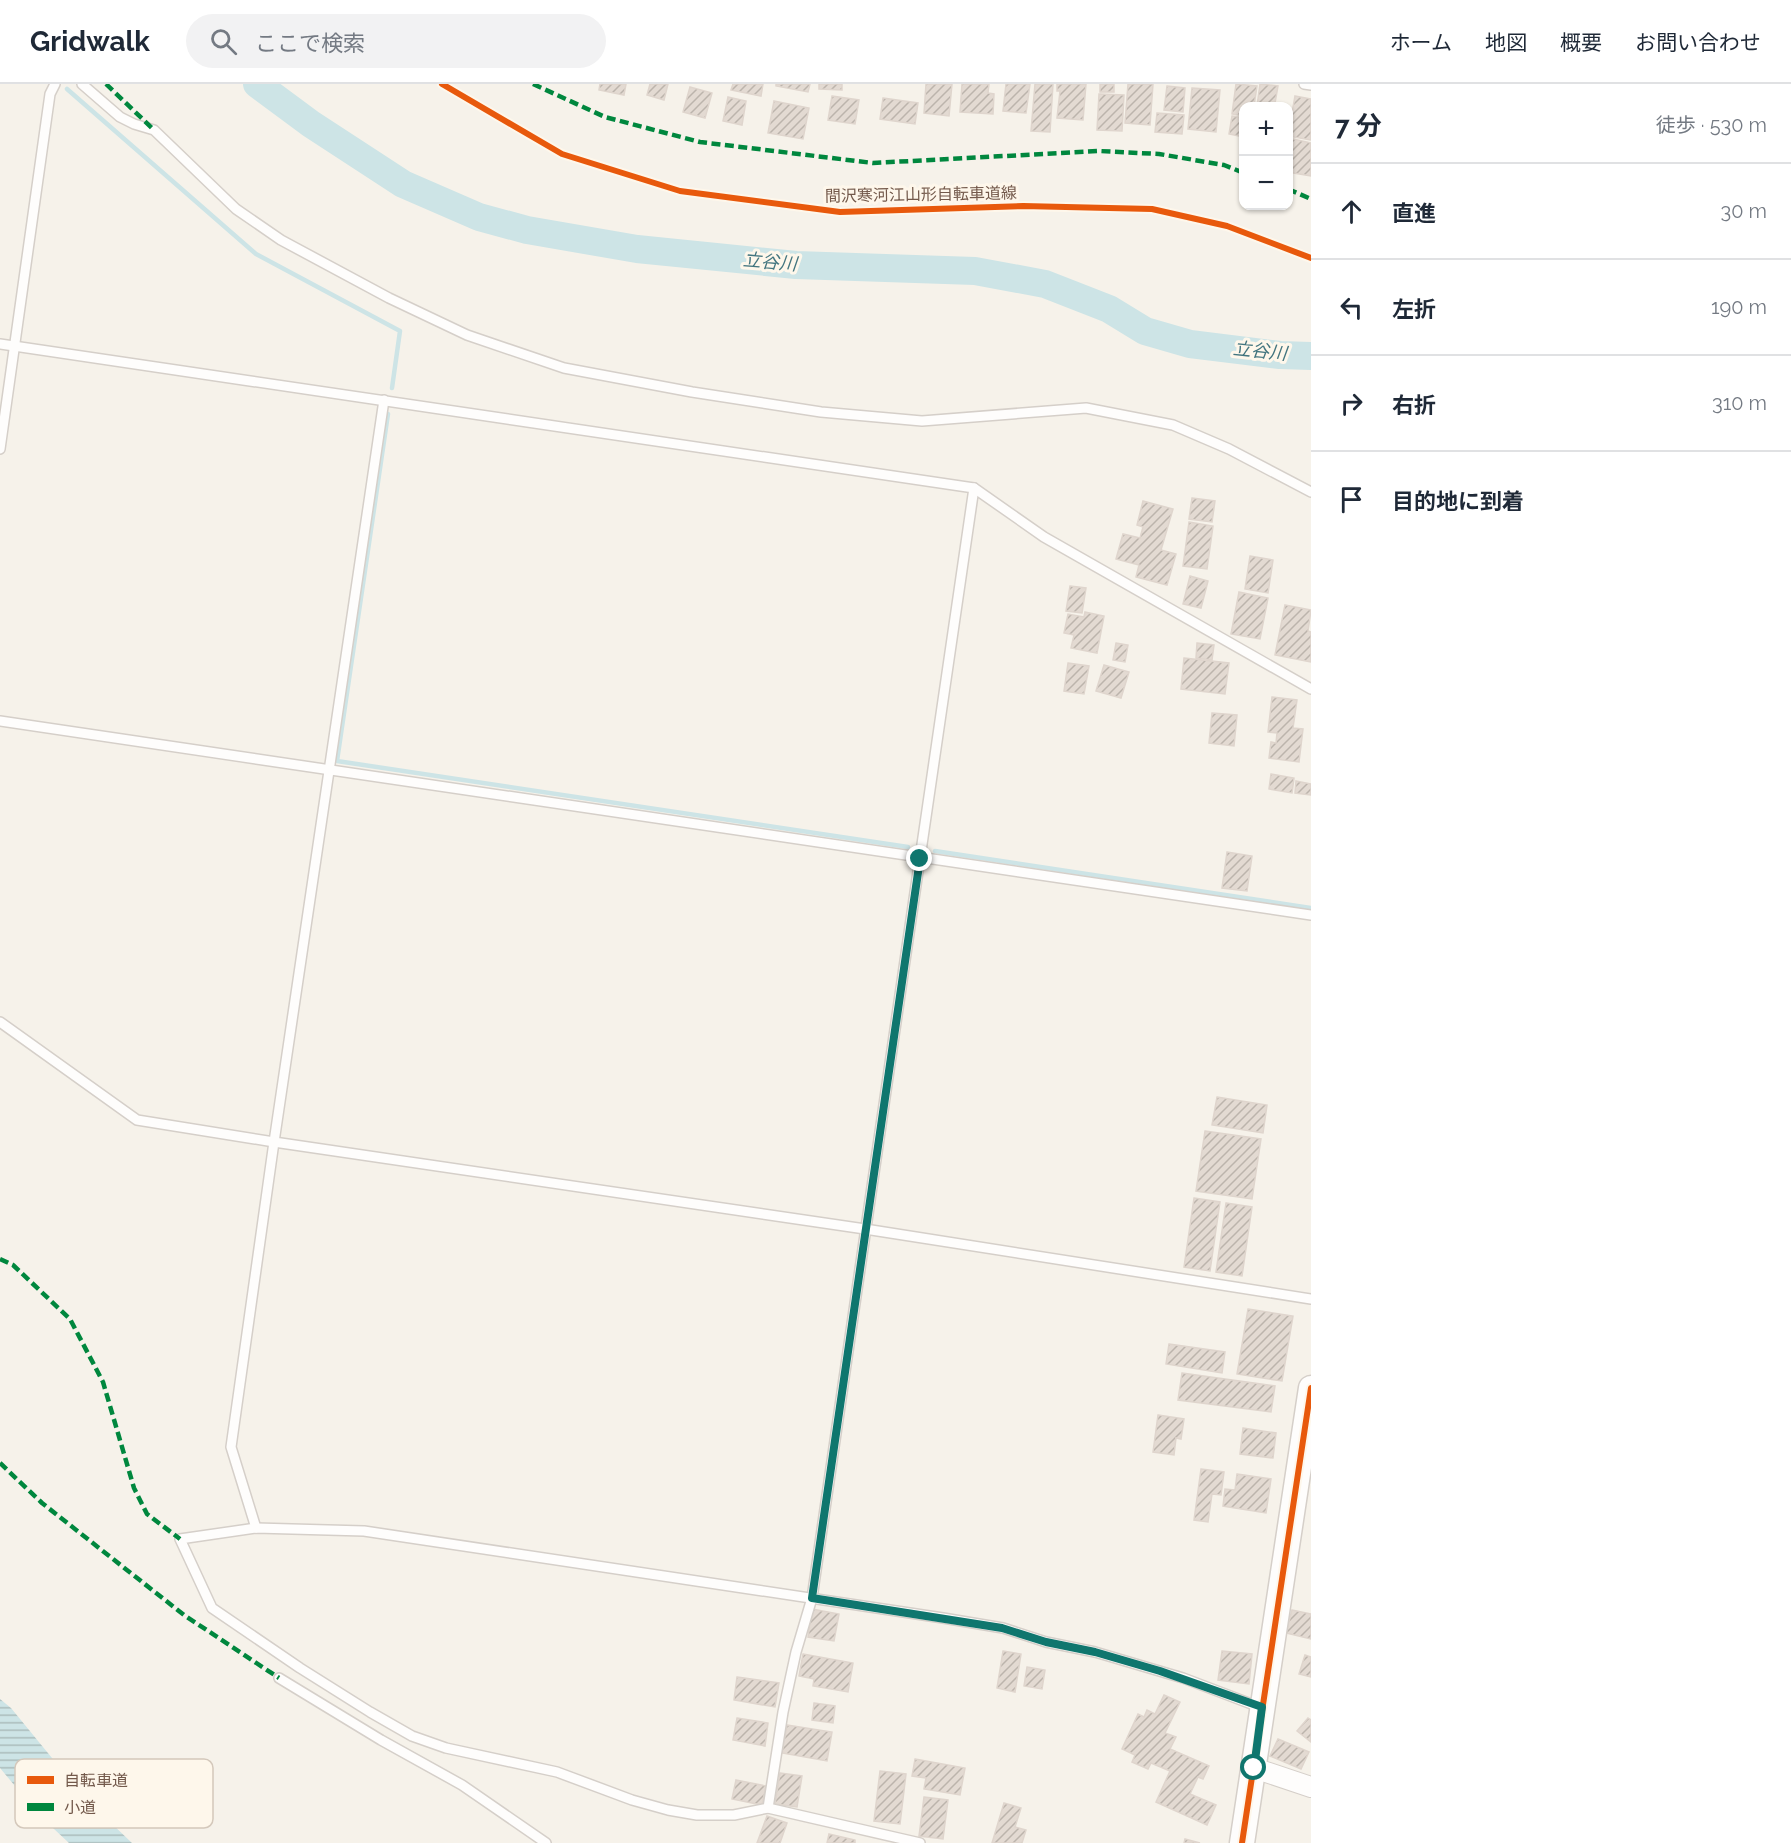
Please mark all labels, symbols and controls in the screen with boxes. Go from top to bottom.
search box [186,14,606,68]
text: Gridwalk [30,25,150,58]
icon: search [207,25,240,58]
text: ここで検索 [255,30,365,56]
text: ホーム [1390,30,1452,55]
text: 地図 [1485,30,1527,55]
text: 概要 [1560,30,1602,55]
text: お問い合わせ [1635,30,1761,55]
map controls [1239,102,1293,210]
button: + [1239,102,1293,156]
text: 7 分 [1335,111,1382,141]
text: 徒歩 · 530 m [1656,113,1767,137]
button: − [1239,156,1293,210]
street label: 間沢寒河江山形自転車道線 [825,183,1017,206]
icon: ahead [1335,195,1368,228]
text: 30 m [1721,199,1767,223]
text: 直進 [1392,200,1436,226]
water label: 立谷川 [742,249,800,274]
icon: left [1335,291,1368,324]
text: 190 m [1711,295,1767,319]
text: 左折 [1392,296,1436,322]
water label: 立谷川 [1232,337,1290,364]
icon: right [1335,387,1368,420]
text: 310 m [1712,391,1767,415]
text: 右折 [1392,392,1436,418]
icon: arrive [1335,483,1368,516]
text: 目的地に到着 [1392,488,1524,514]
route end [906,845,932,871]
route start [1240,1754,1266,1780]
legend [15,1759,213,1828]
text: 自転車道 [64,1771,128,1790]
text: 小道 [64,1798,96,1817]

